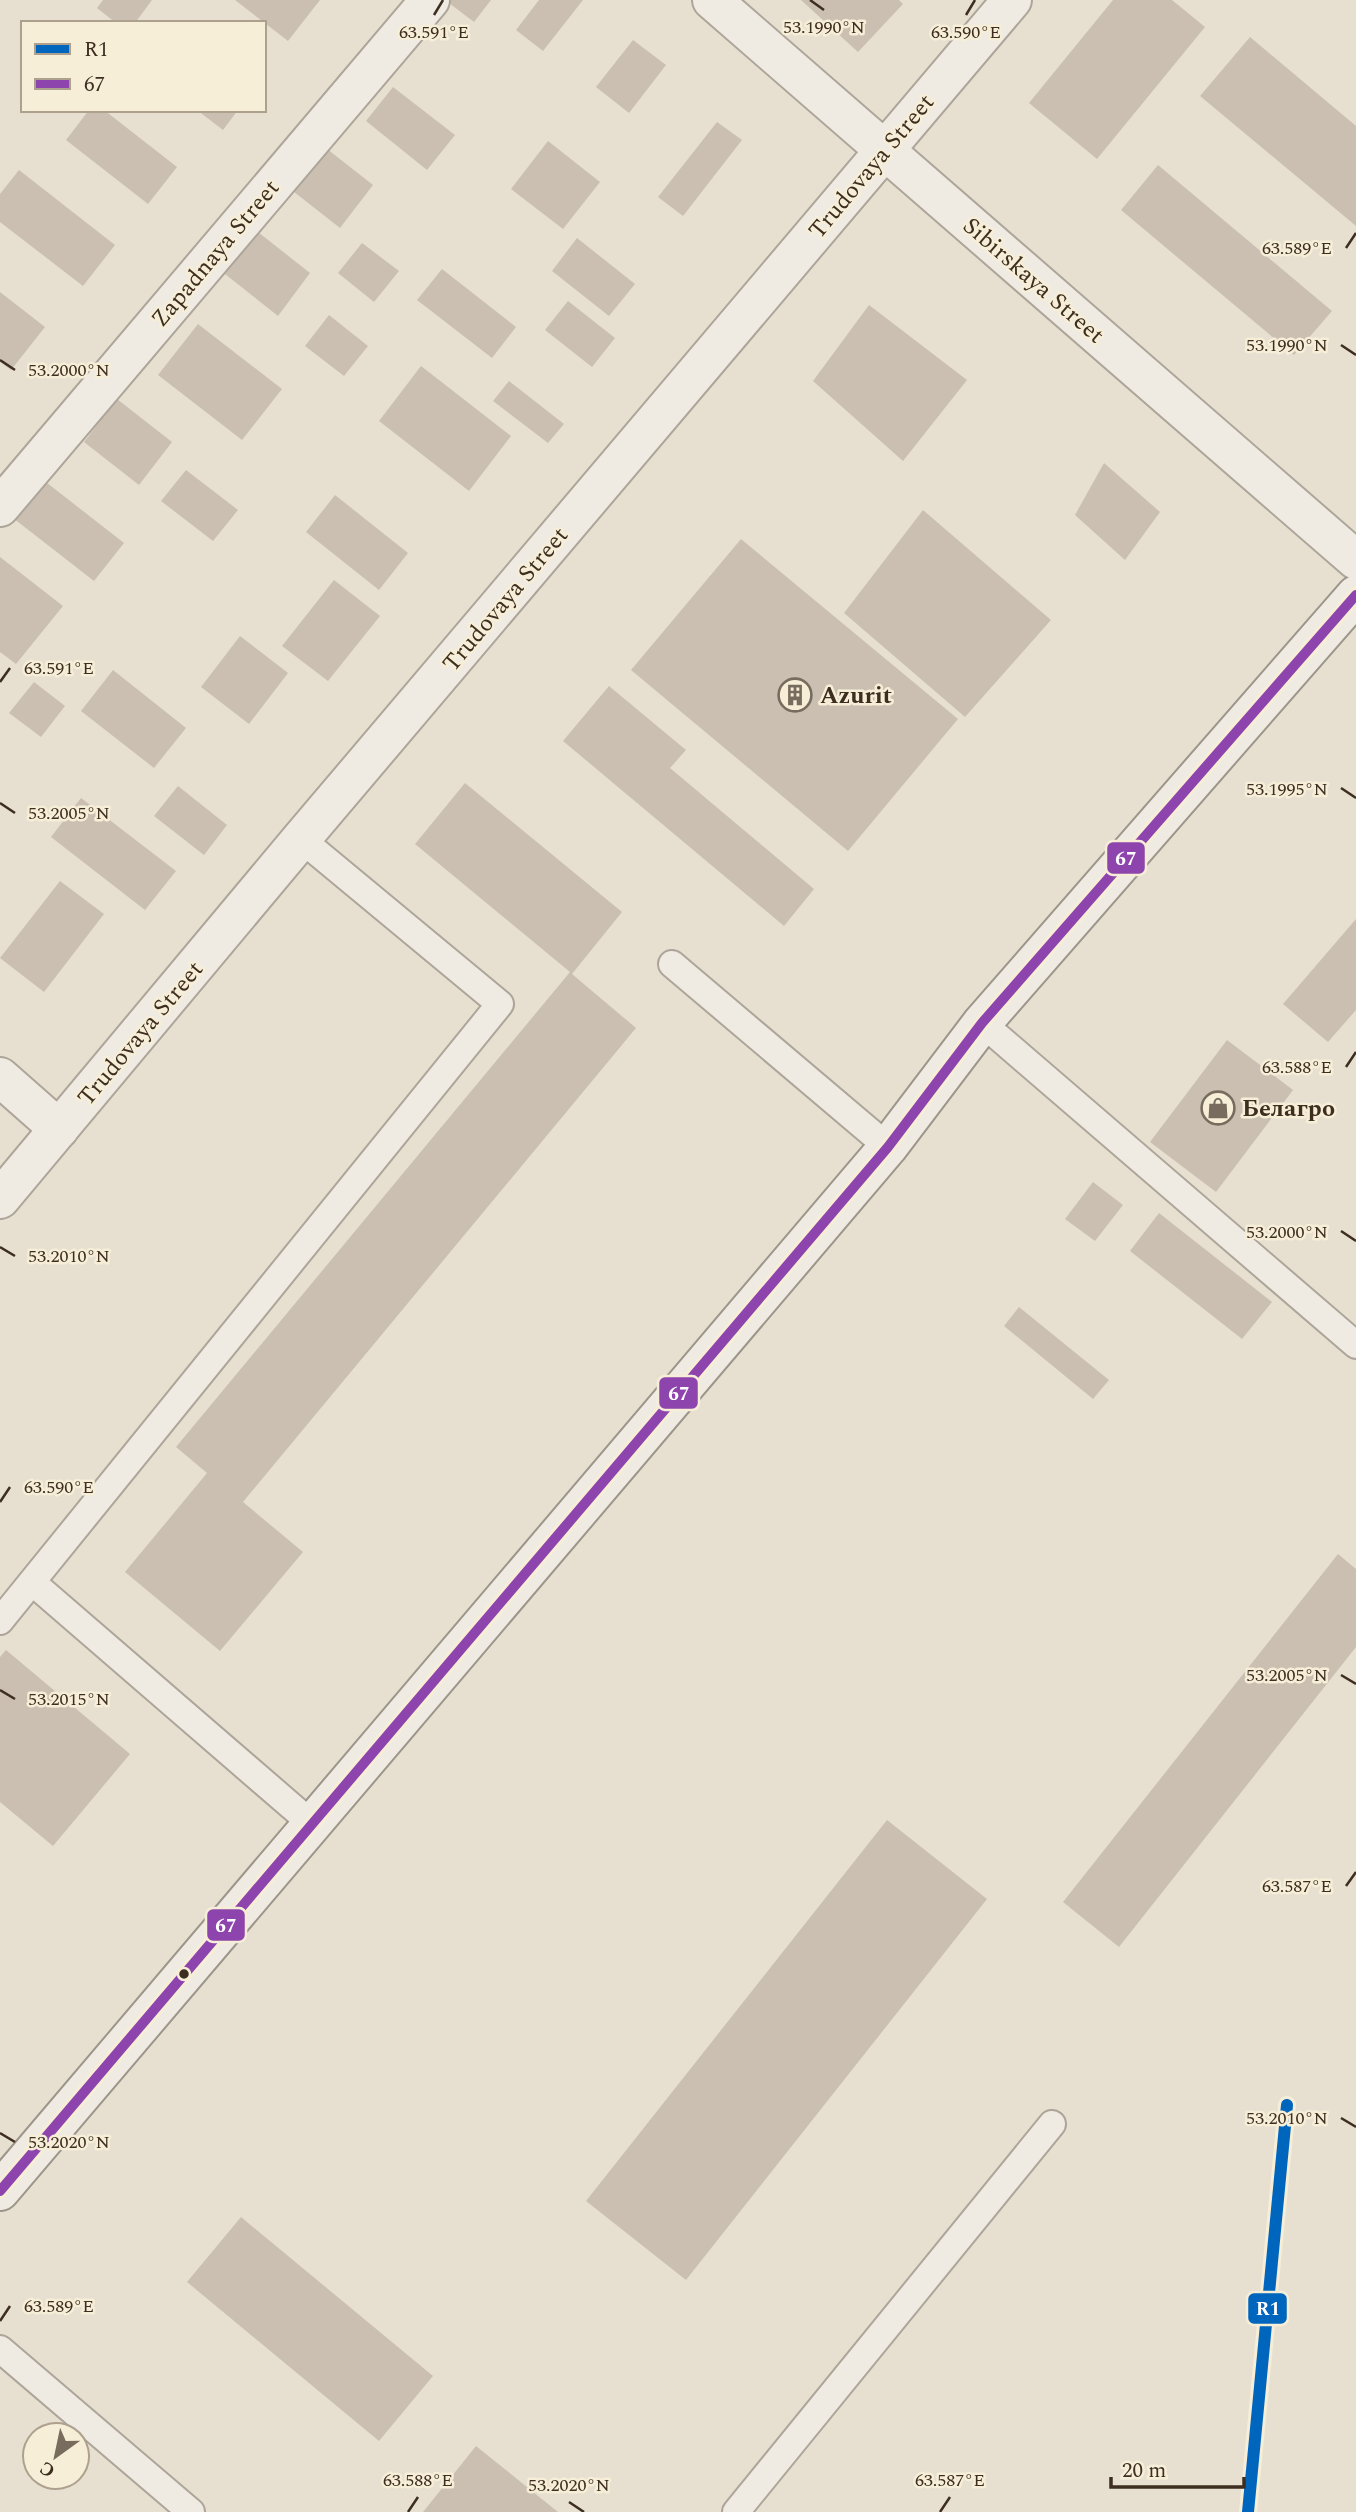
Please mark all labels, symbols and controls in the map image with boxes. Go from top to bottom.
text: 53.1990°N [783,14,865,41]
text: 63.591°E [399,19,469,46]
text: 63.590°E [931,19,1001,46]
legend [21,21,266,112]
text: R1 [84,34,108,66]
text: 67 [84,69,105,101]
street label: Trudovaya Street [800,86,943,247]
street label: Zapadnaya Street [143,172,289,336]
street label: Sibirskaya Street [954,209,1112,353]
text: 63.589°E [1262,235,1332,262]
text: 53.1990°N [1246,332,1328,359]
text: 53.2000°N [28,357,110,384]
street label: Trudovaya Street [434,519,577,680]
text: 63.591°E [24,655,94,682]
building icon: Azurit [776,676,814,714]
place label: Azurit [820,678,892,714]
text: 53.1995°N [1246,776,1328,803]
text: 53.2005°N [28,800,110,827]
line badge: 67 [1106,841,1146,875]
text: 67 [1115,845,1137,874]
street label: Trudovaya Street [69,953,212,1114]
text: 63.588°E [1262,1054,1332,1081]
shop icon: Белагро [1199,1089,1237,1127]
place label: Белагро [1242,1091,1335,1127]
text: 53.2000°N [1246,1219,1328,1246]
text: 53.2010°N [28,1243,110,1270]
line badge: 67 [658,1376,699,1410]
text: 67 [668,1380,690,1409]
text: 63.590°E [24,1474,94,1501]
text: 53.2005°N [1246,1662,1328,1689]
text: 53.2015°N [28,1686,110,1713]
text: 63.587°E [1262,1873,1332,1900]
line badge: 67 [206,1908,246,1942]
text: 67 [215,1912,237,1941]
unlabelled marker [177,1967,191,1981]
text: 53.2010°N [1246,2105,1328,2132]
text: 53.2020°N [28,2129,110,2156]
line badge: R1 [1247,2292,1288,2325]
text: 63.589°E [24,2293,94,2320]
text: R1 [1256,2295,1280,2324]
north arrow [21,2421,91,2491]
scale bar [1111,2446,1244,2490]
text: С [34,2453,61,2485]
text: 20 m [1122,2455,1166,2487]
text: 63.588°E [383,2467,453,2494]
text: 63.587°E [915,2467,985,2494]
text: 53.2020°N [528,2472,610,2499]

